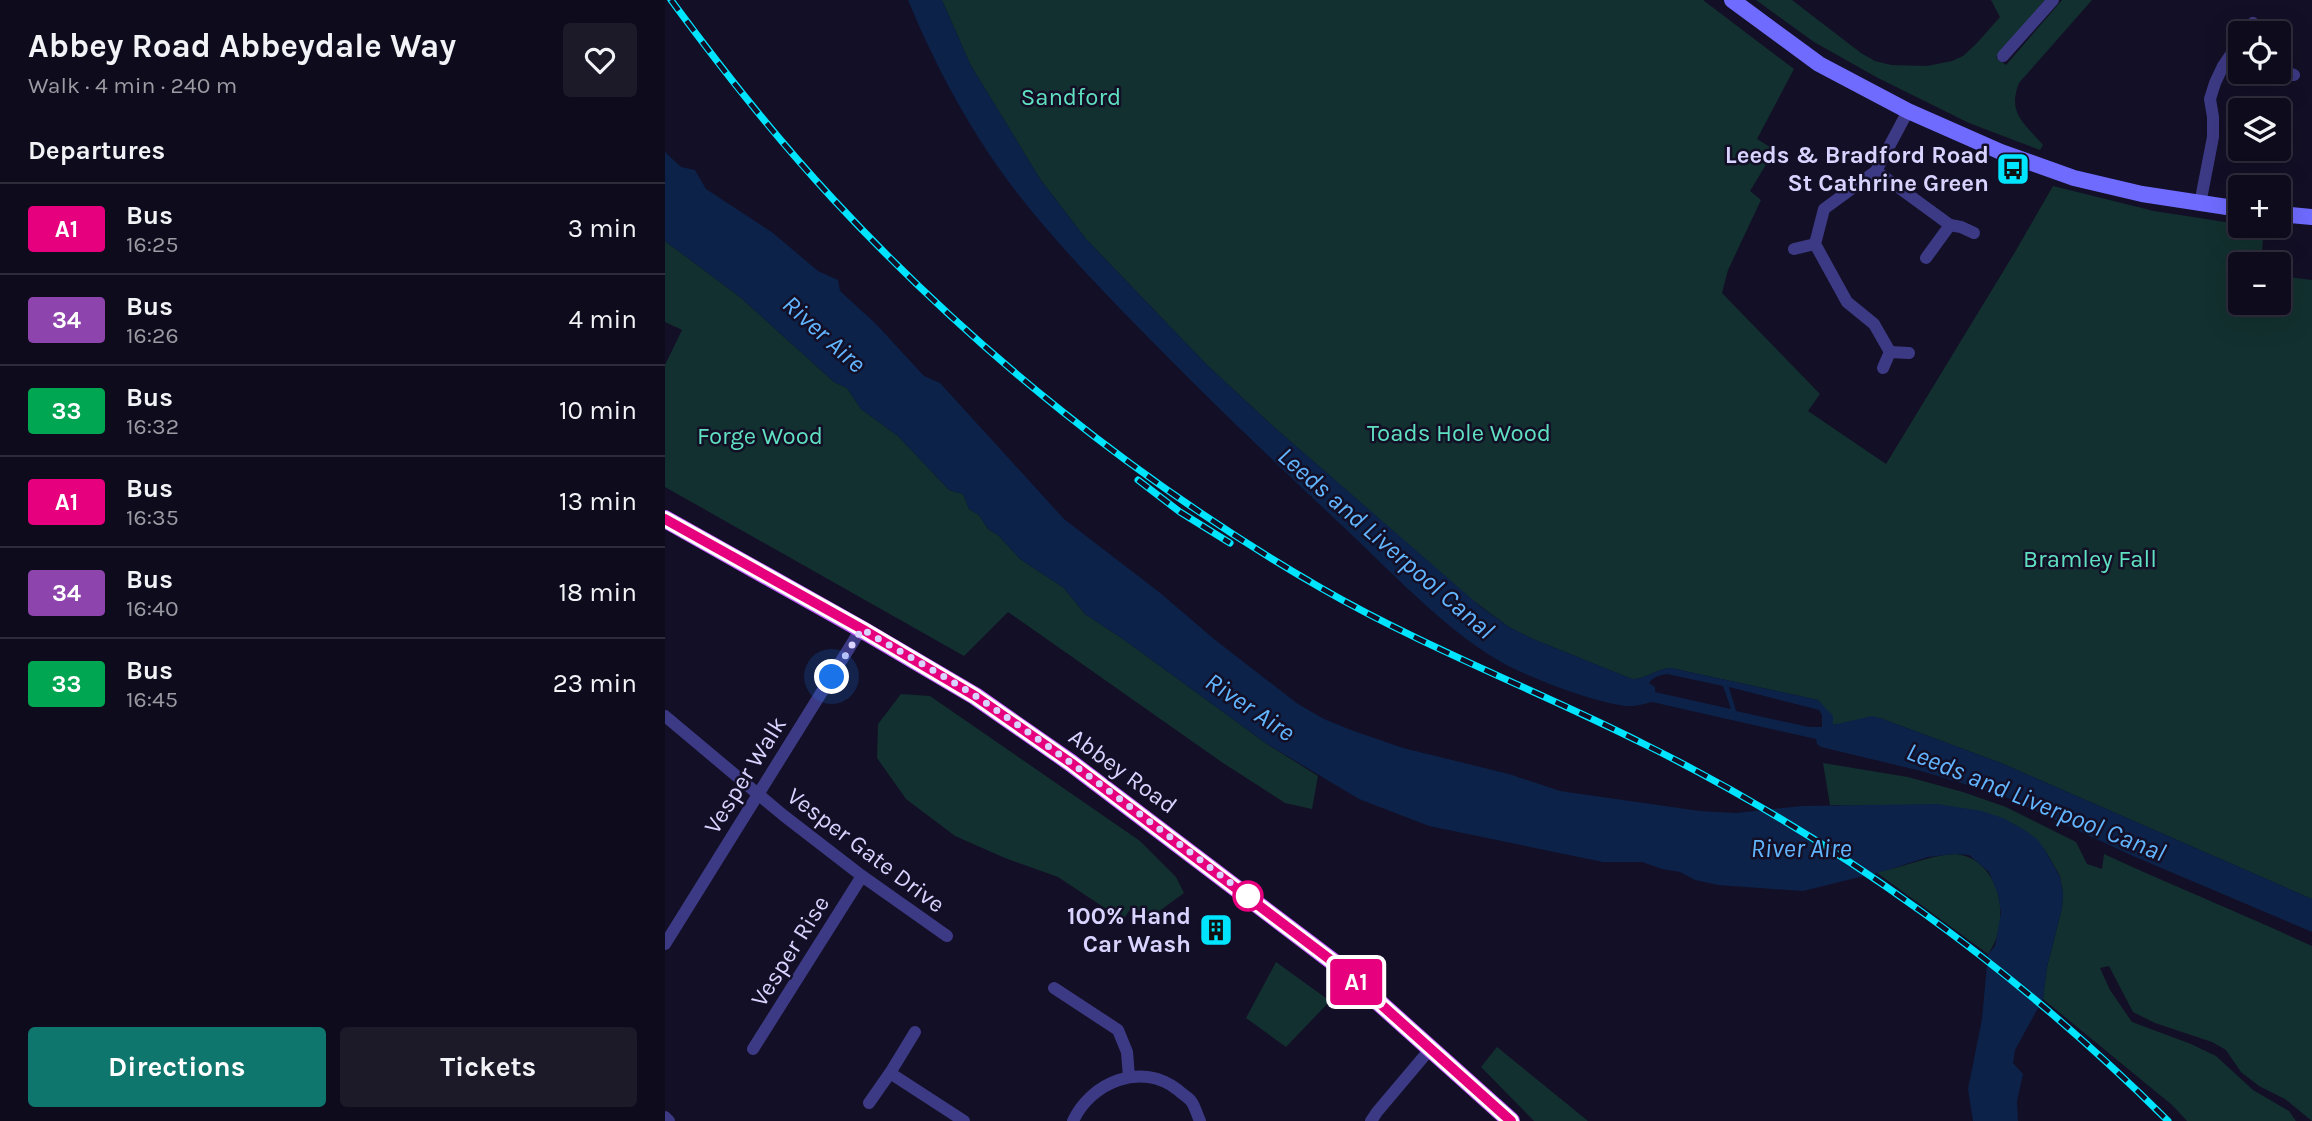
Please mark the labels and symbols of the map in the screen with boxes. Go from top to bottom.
park label: Sandford [1021,83,1121,111]
place label: Leeds & Bradford Road St Cathrine Green [1725,141,1989,197]
bus stop icon: Leeds & Bradford Road St Cathrine Green [1994,150,2032,188]
water label: River Aire [776,289,872,379]
park label: Toads Hole Wood [1367,419,1551,447]
park label: Forge Wood [697,422,823,450]
water label: Leeds and Liverpool Canal [1271,440,1501,646]
park label: Bramley Fall [2023,545,2157,573]
your location [814,659,849,694]
water label: River Aire [1199,666,1301,748]
street label: Vesper Walk [698,711,792,839]
street label: Abbey Road [1064,722,1182,820]
water label: Leeds and Liverpool Canal [1902,736,2170,868]
street label: Vesper Gate Drive [782,782,950,918]
water label: River Aire [1750,833,1852,864]
unlabelled marker [1233,881,1263,911]
street label: Vesper Rise [745,890,835,1012]
place label: 100% Hand Car Wash [1067,902,1191,958]
building icon: 100% Hand Car Wash [1197,911,1235,949]
line badge: A1 [1325,959,1387,1005]

